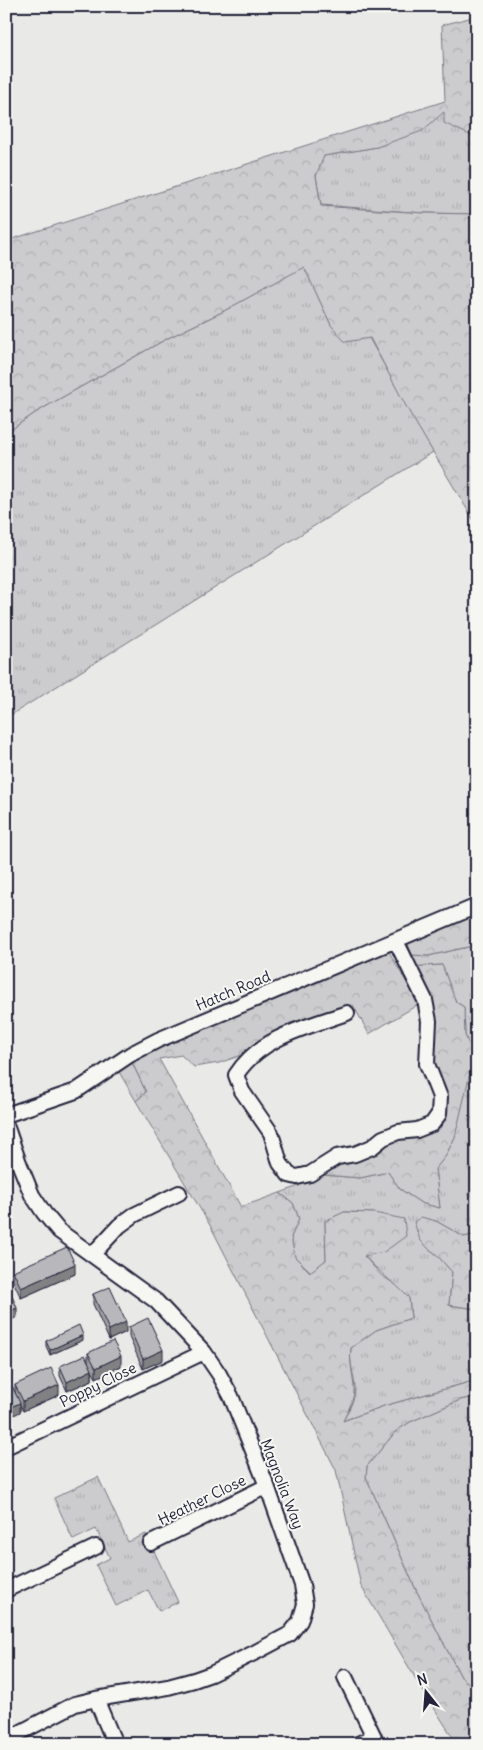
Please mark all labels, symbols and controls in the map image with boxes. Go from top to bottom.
street label: Hatch Road [193,966,273,1015]
street label: Poppy Close [56,1358,139,1411]
street label: Magnolia Way [257,1436,308,1532]
street label: Heather Close [155,1470,249,1529]
north arrow [400,1668,450,1718]
text: N [415,1670,429,1690]

